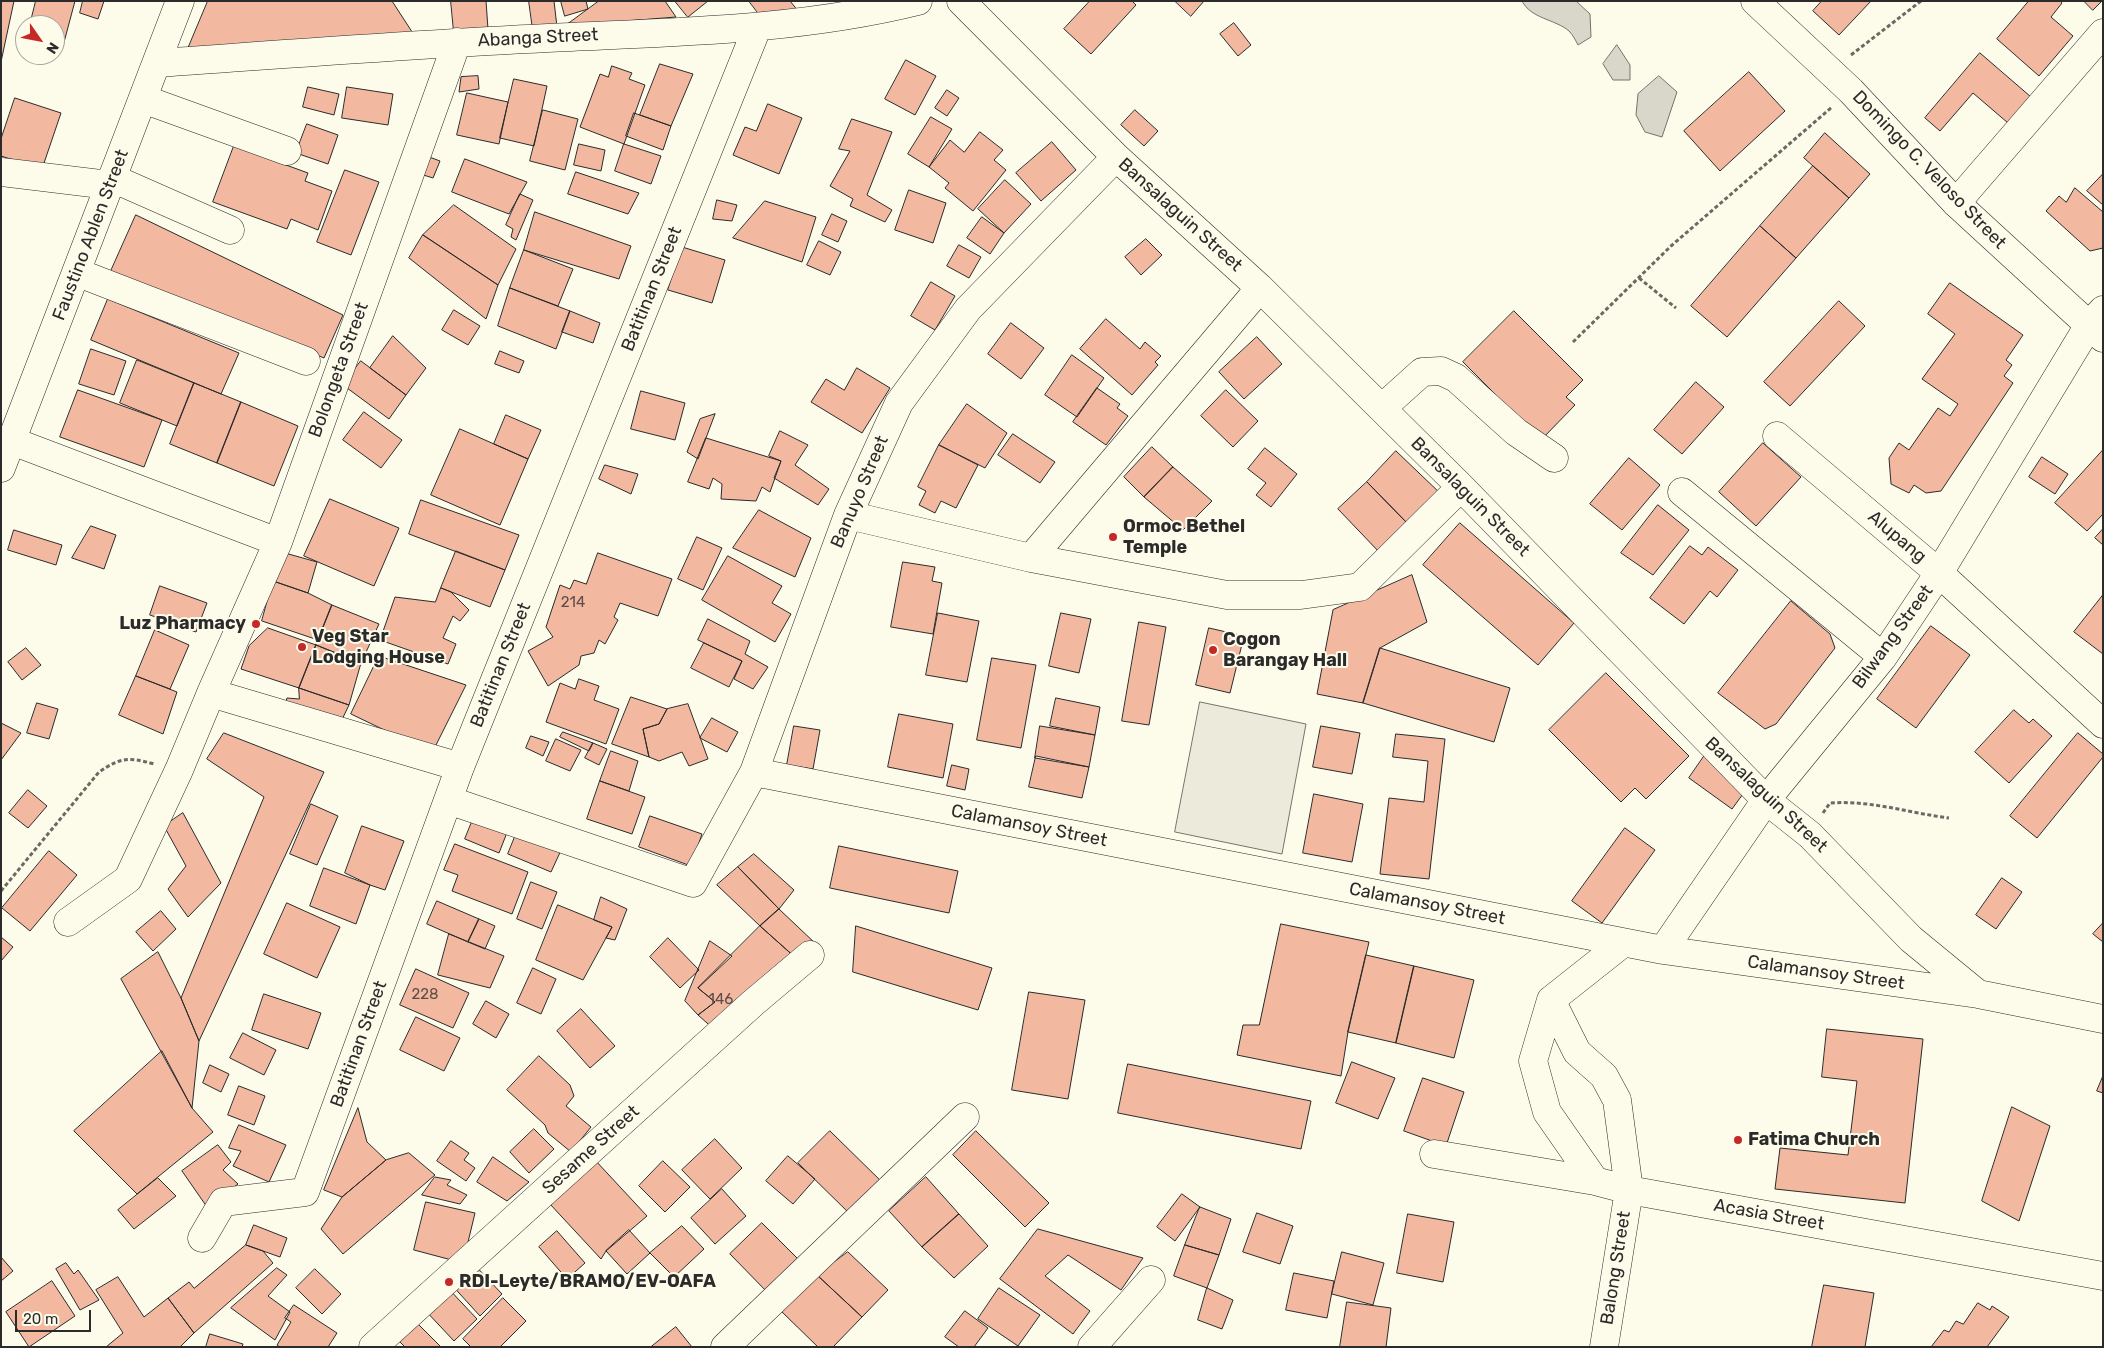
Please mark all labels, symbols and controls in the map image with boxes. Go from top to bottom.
north arrow [15,15,65,65]
street label: Abanga Street [477,24,599,52]
text: N [42,39,62,57]
street label: Domingo C. Veloso Street [1848,86,2010,254]
street label: Faustino Ablen Street [48,146,134,324]
street label: Bansalaguin Street [1113,154,1247,276]
street label: Batitinan Street [617,223,687,355]
street label: Bolongeta Street [305,300,373,440]
street label: Banuyo Street [827,433,893,551]
street label: Bansalaguin Street [1406,433,1534,561]
street label: Alupang [1863,506,1931,568]
place label: Ormoc Bethel Temple [1123,516,1245,558]
marker: Ormoc Bethel Temple [1107,531,1119,543]
street label: Bilwang Street [1848,581,1938,693]
house number: 214 [561,594,585,612]
street label: Batitinan Street [466,599,536,731]
place label: Luz Pharmacy [119,613,246,635]
marker: Luz Pharmacy [250,618,262,630]
place label: Veg Star Lodging House [312,626,445,669]
place label: Cogon Barangay Hall [1223,629,1347,672]
marker: Veg Star Lodging House [296,641,308,653]
marker: Cogon Barangay Hall [1207,644,1219,656]
street label: Bansalaguin Street [1700,733,1832,857]
street label: Calamansoy Street [949,800,1109,852]
street label: Calamansoy Street [1347,878,1507,930]
street label: Calamansoy Street [1746,951,1906,995]
street label: Batitinan Street [326,978,392,1110]
house number: 228 [411,986,439,1004]
house number: 146 [709,991,733,1009]
street label: Sesame Street [538,1101,644,1199]
place label: Fatima Church [1748,1129,1880,1151]
marker: Fatima Church [1732,1134,1744,1146]
street label: Acasia Street [1712,1195,1826,1235]
street label: Balong Street [1596,1210,1636,1326]
place label: RDI-Leyte/BRAMO/EV-OAFA [459,1271,716,1293]
marker: RDI-Leyte/BRAMO/EV-OAFA [443,1276,455,1288]
scale bar [18,1300,94,1332]
text: 20 m [23,1310,58,1328]

